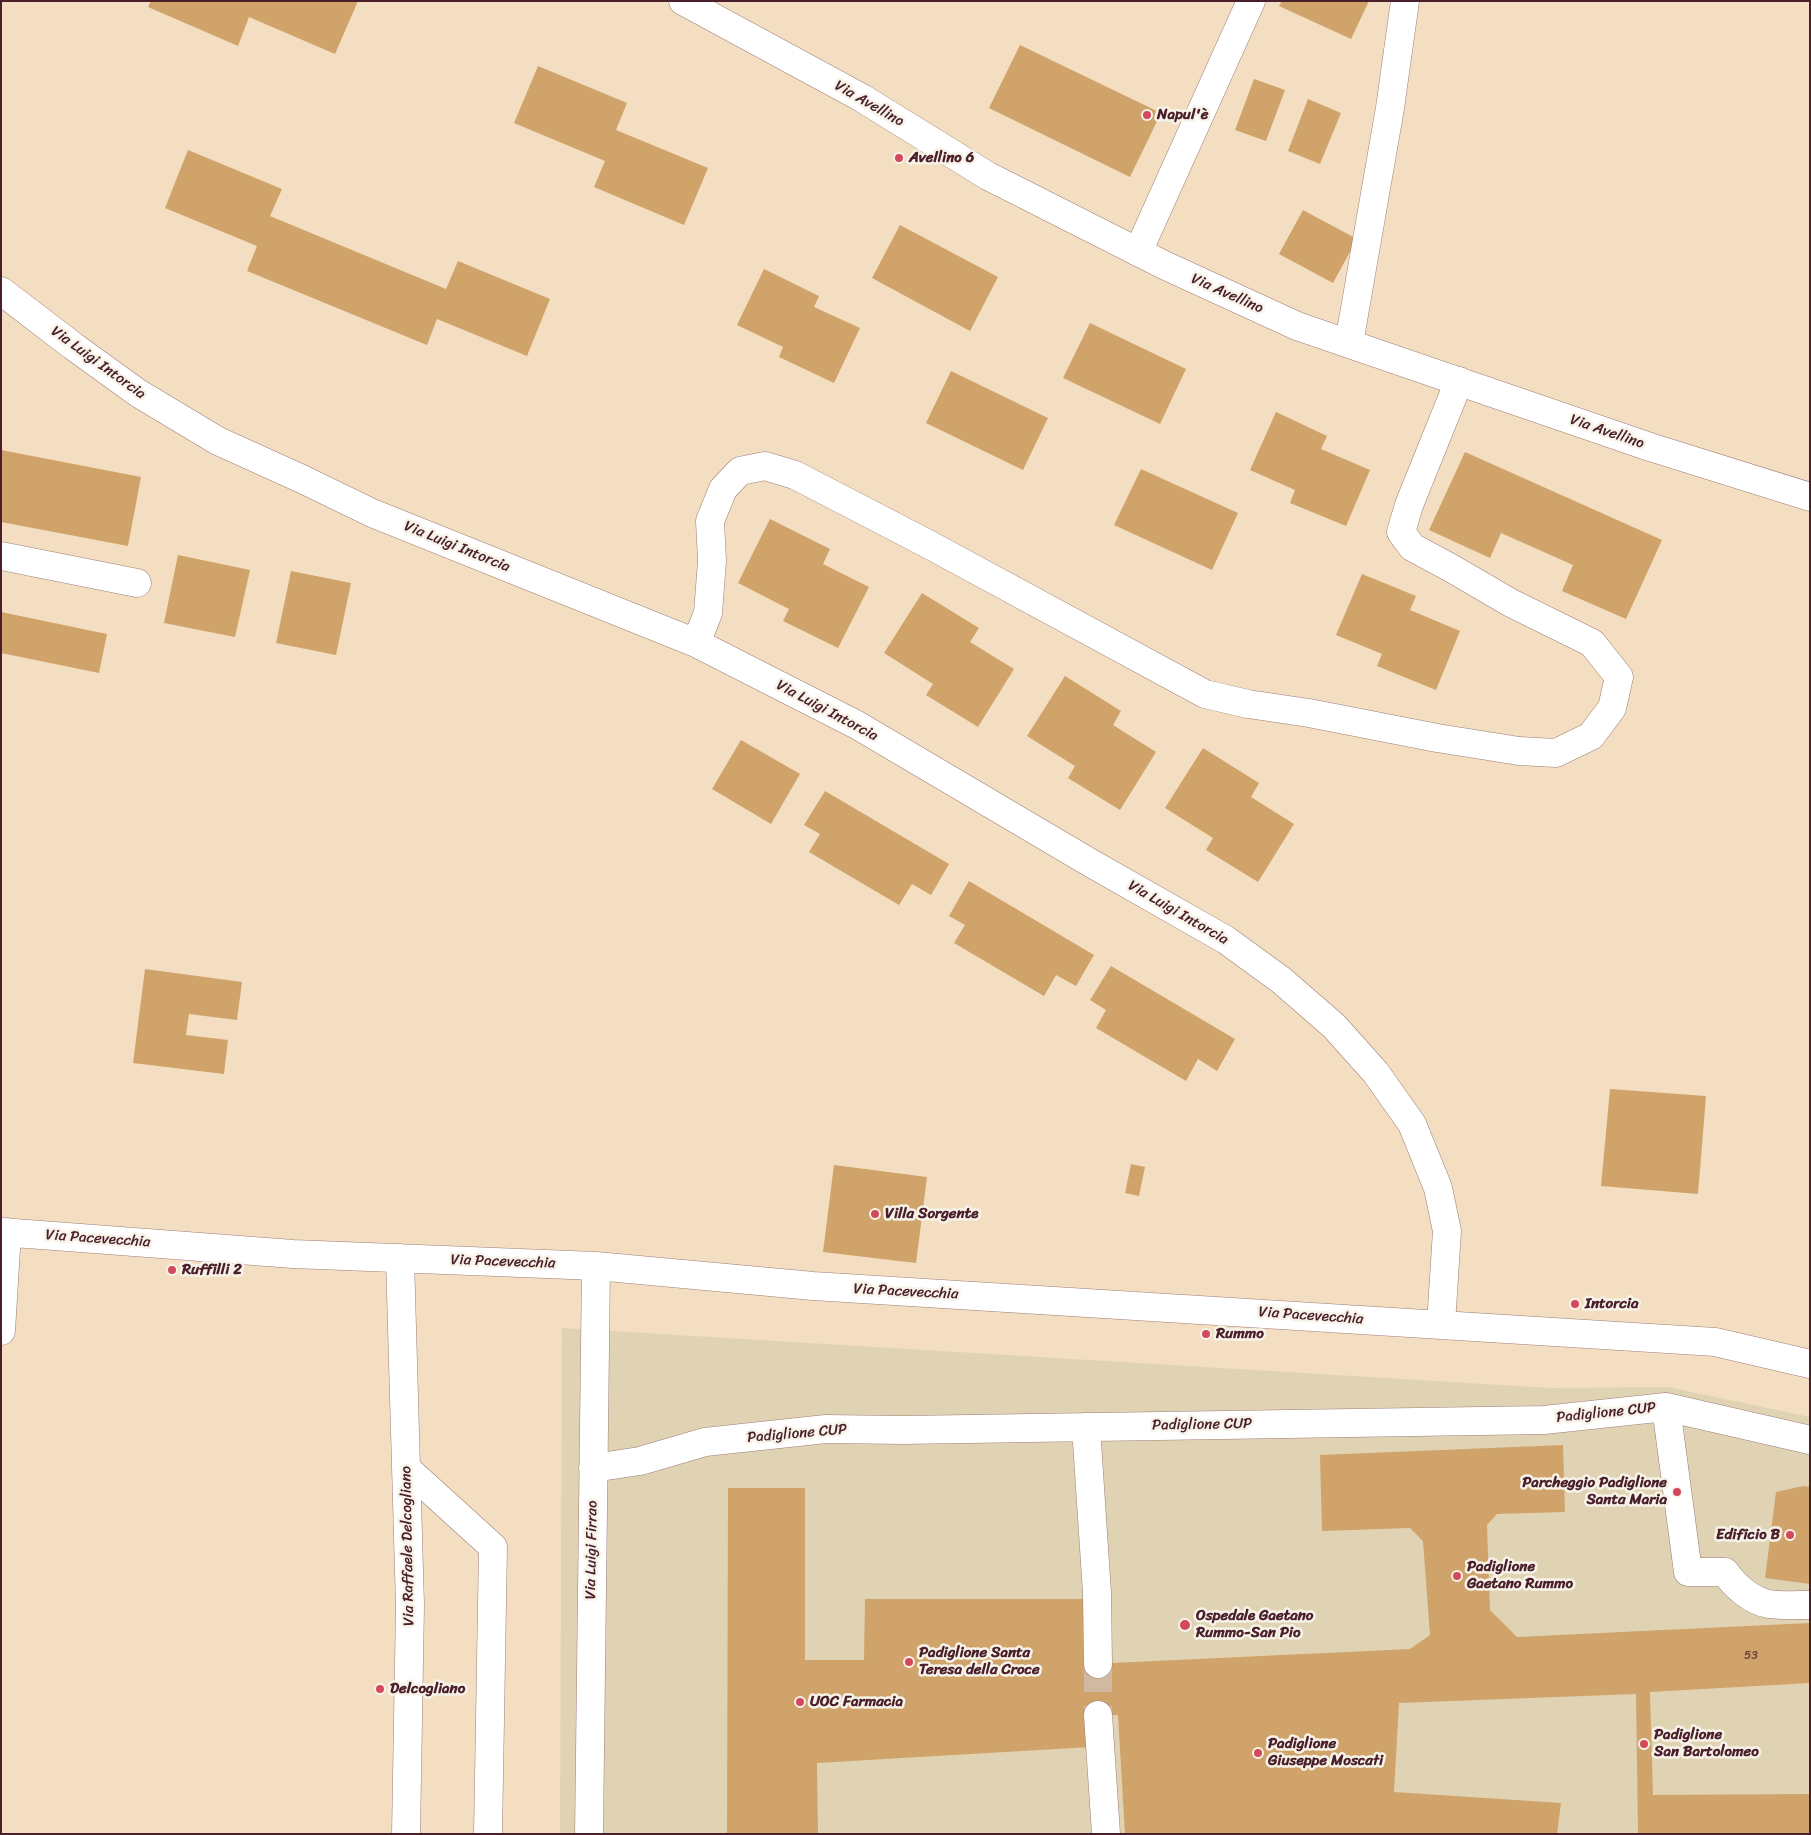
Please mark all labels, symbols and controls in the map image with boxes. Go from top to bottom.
street label: Via Avellino [831,77,907,131]
place label: Napul'è [1157,106,1208,124]
marker: Napul'è [1141,109,1153,121]
place label: Avellino 6 [909,149,974,167]
marker: Avellino 6 [893,152,905,164]
street label: Via Avellino [1188,270,1266,318]
street label: Via Luigi Intorcia [47,323,149,403]
street label: Via Avellino [1568,411,1646,453]
street label: Via Luigi Intorcia [401,518,513,576]
street label: Via Luigi Intorcia [773,677,881,745]
street label: Via Luigi Intorcia [1125,877,1231,949]
place label: Villa Sorgente [885,1205,978,1223]
marker: Villa Sorgente [869,1208,881,1220]
street label: Via Pacevecchia [45,1226,151,1252]
street label: Via Pacevecchia [450,1251,556,1273]
place label: Ruffilli 2 [182,1261,242,1279]
marker: Ruffilli 2 [166,1264,178,1276]
street label: Via Pacevecchia [853,1280,959,1304]
place label: Intorcia [1585,1295,1639,1313]
marker: Intorcia [1569,1298,1581,1310]
street label: Via Pacevecchia [1258,1303,1364,1329]
place label: Rummo [1216,1325,1264,1343]
marker: Rummo [1200,1328,1212,1340]
street label: Padiglione CUP [1555,1399,1657,1427]
street label: Padiglione CUP [1152,1415,1252,1435]
street label: Padiglione CUP [746,1421,848,1447]
street label: Via Raffaele Delcogliano [398,1466,418,1626]
place label: Parcheggio Padiglione Santa Maria [1522,1474,1667,1509]
marker: Parcheggio Padiglione Santa Maria [1671,1486,1683,1498]
street label: Via Luigi Firrao [582,1500,602,1600]
place label: Edificio B [1716,1526,1780,1544]
marker: Edificio B [1784,1529,1796,1541]
place label: Padiglione Gaetano Rummo [1467,1558,1573,1593]
marker: Padiglione Gaetano Rummo [1451,1570,1463,1582]
place label: Ospedale Gaetano Rummo-San Pio [1196,1607,1313,1642]
marker: Ospedale Gaetano Rummo-San Pio [1178,1618,1192,1632]
place label: Padiglione Santa Teresa della Croce [919,1644,1040,1679]
house number: 53 [1744,1649,1758,1663]
marker: Padiglione Santa Teresa della Croce [903,1656,915,1668]
place label: Delcogliano [390,1680,465,1698]
marker: Delcogliano [374,1683,386,1695]
place label: UOC Farmacia [810,1693,903,1711]
marker: UOC Farmacia [794,1696,806,1708]
place label: Padiglione San Bartolomeo [1654,1726,1759,1761]
place label: Padiglione Giuseppe Moscati [1268,1735,1383,1770]
marker: Padiglione San Bartolomeo [1638,1738,1650,1750]
marker: Padiglione Giuseppe Moscati [1252,1747,1264,1759]

